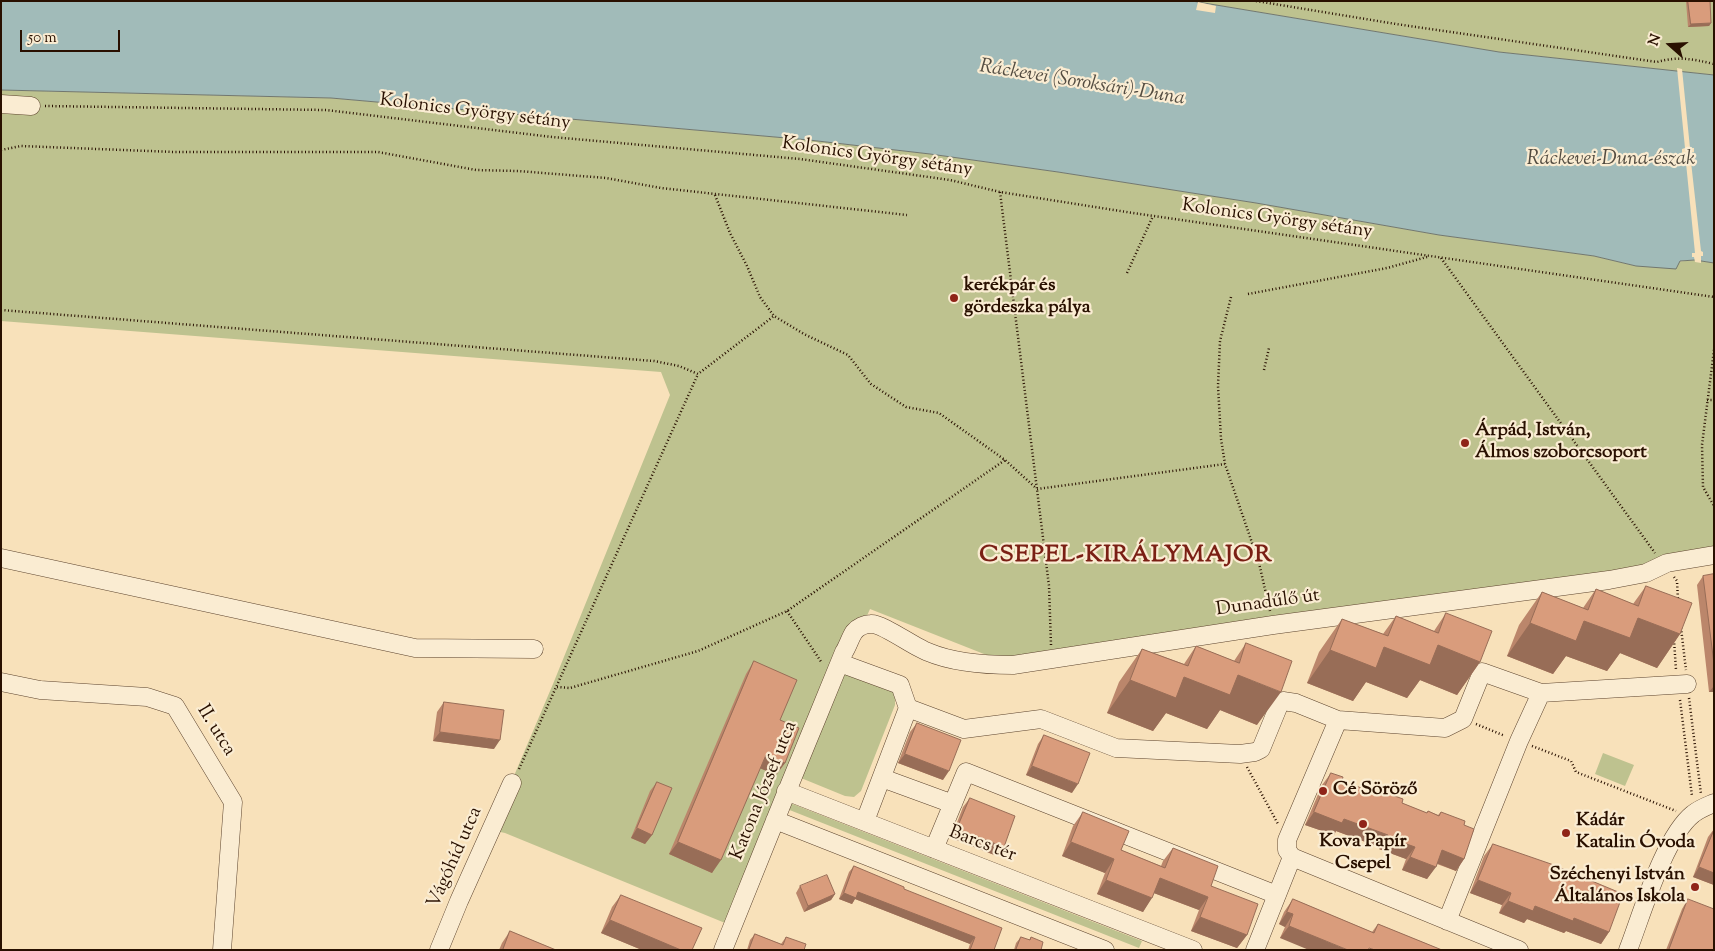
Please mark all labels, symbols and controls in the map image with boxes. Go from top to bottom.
scale bar [22,20,122,52]
north arrow [1645,20,1695,70]
text: 50 m [28,28,57,49]
text: N [1645,32,1667,49]
water label: Ráckevei (Soroksári)-Duna [978,56,1186,112]
street label: Kolonics György sétány [378,90,572,136]
street label: Kolonics György sétány [780,133,974,183]
water label: Ráckevei-Duna-észak [1527,149,1695,173]
street label: Kolonics György sétány [1180,195,1374,245]
place label: kerékpár és gördeszka pálya [964,276,1091,320]
marker: kerékpár és gördeszka pálya [948,292,960,304]
place label: Árpád, István, Álmos szoborcsoport [1475,421,1647,465]
marker: Árpád, István, Álmos szoborcsoport [1459,437,1471,449]
district label: CSEPEL-KIRÁLYMAJOR [977,543,1275,571]
street label: Dunadűlő út [1215,585,1321,623]
street label: II. utca [190,701,240,761]
street label: Katona József utca [727,718,803,864]
place label: Cé Söröző [1333,780,1417,802]
marker: Cé Söröző [1317,785,1329,797]
street label: Vágóhíd utca [424,804,488,912]
place label: Kádár Katalin Óvoda [1576,811,1695,855]
marker: Kova Papír Csepel [1357,818,1369,830]
street label: Barcs tér [945,822,1019,868]
marker: Kádár Katalin Óvoda [1560,827,1572,839]
place label: Kova Papír Csepel [1319,832,1407,876]
place label: Széchenyi István Általános Iskola [1550,865,1685,909]
marker: Széchenyi István Általános Iskola [1689,881,1701,893]

